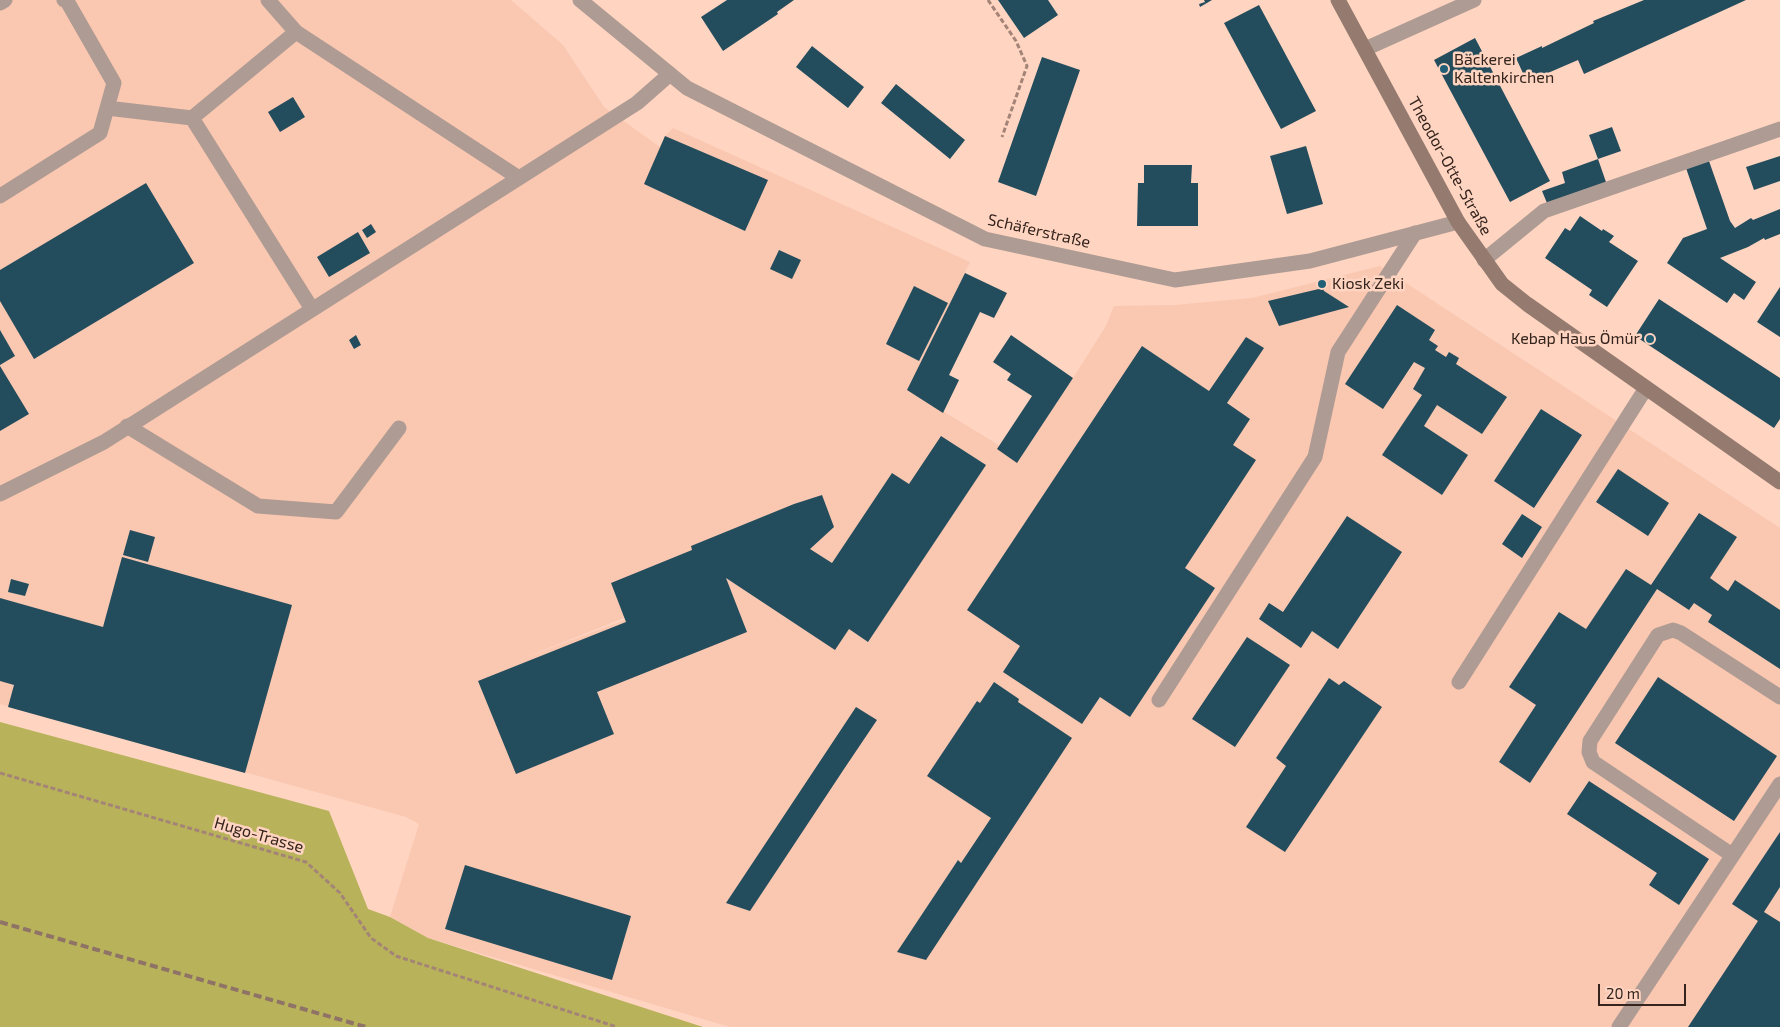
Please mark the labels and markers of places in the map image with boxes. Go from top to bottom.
place label: Bäckerei Kaltenkirchen [1454,50,1554,88]
marker: Bäckerei Kaltenkirchen [1438,63,1450,75]
place label: Kiosk Zeki [1332,274,1404,294]
marker: Kiosk Zeki [1316,278,1328,290]
place label: Kebap Haus Ömür [1511,329,1640,349]
marker: Kebap Haus Ömür [1644,333,1656,345]

